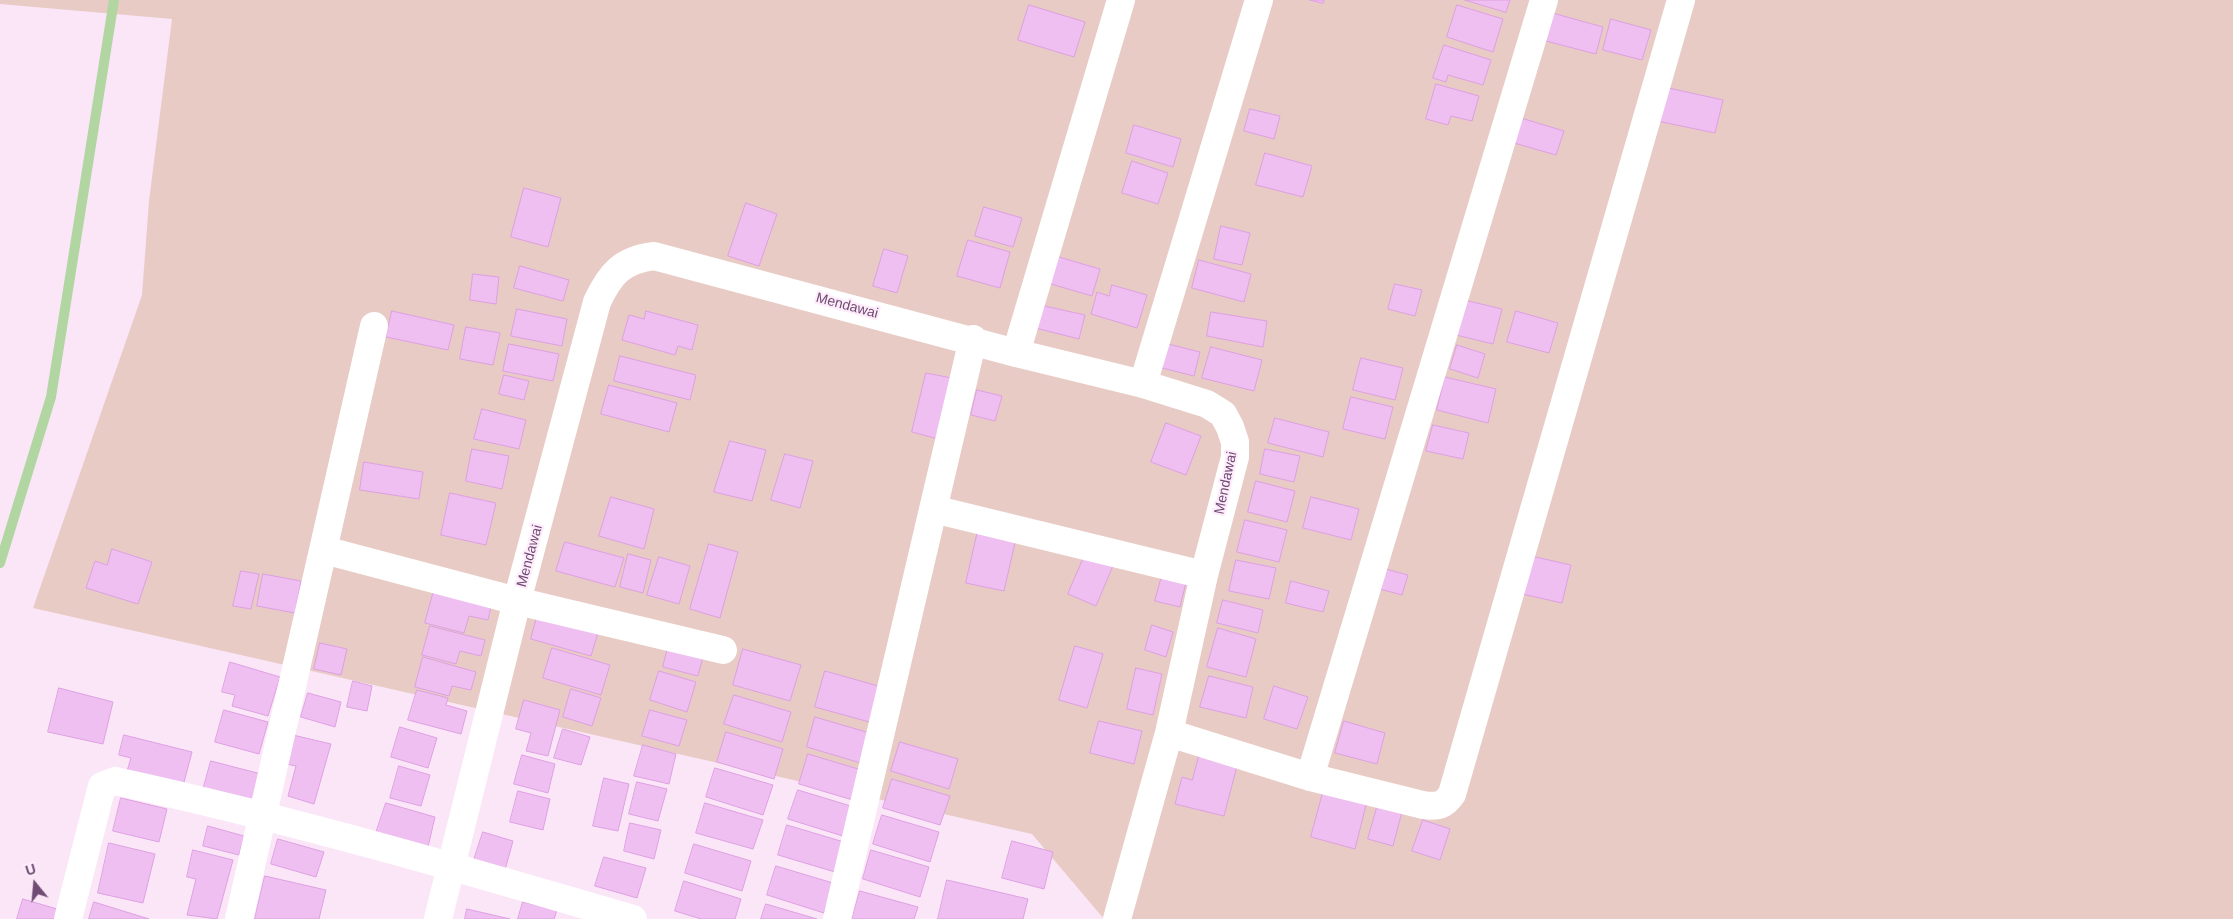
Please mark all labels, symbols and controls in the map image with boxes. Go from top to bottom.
street label: Mendawai [814,290,880,322]
street label: Mendawai [1211,450,1241,516]
street label: Mendawai [514,523,546,589]
north arrow [10,859,60,909]
text: U [23,861,38,879]

